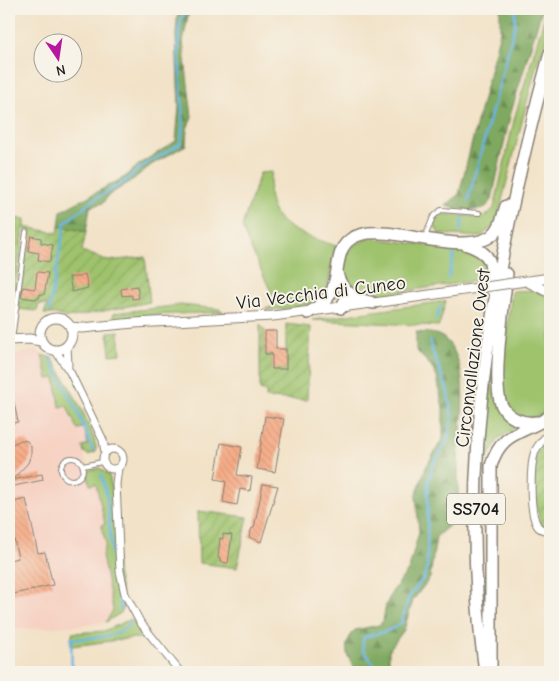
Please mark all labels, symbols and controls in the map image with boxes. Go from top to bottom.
north arrow [32,32,82,82]
text: N [54,61,67,79]
street label: Circonvallazione Ovest [451,267,495,449]
street label: Via Vecchia di Cuneo [235,272,407,314]
road number: SS704 [447,494,505,524]

